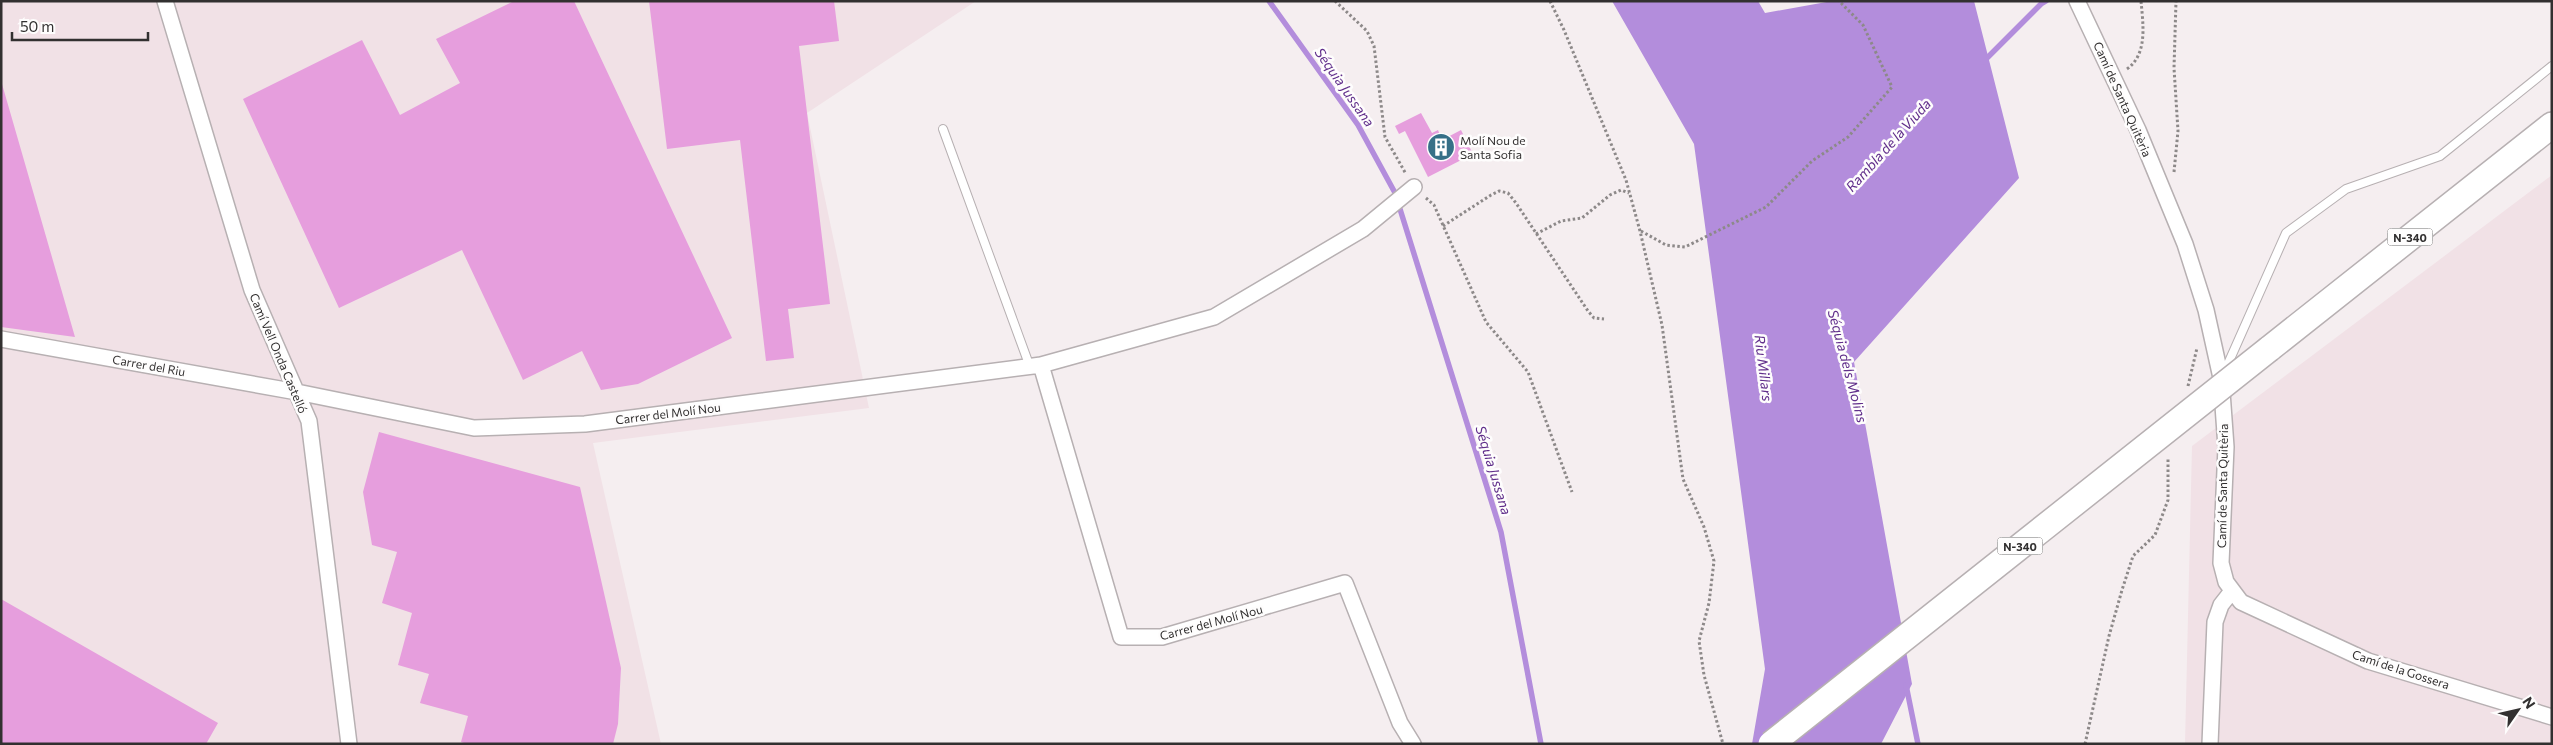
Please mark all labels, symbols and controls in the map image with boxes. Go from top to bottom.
scale bar [12,10,149,42]
text: 50 m [20,17,54,35]
street label: Camí de Santa Quitèria [2091,39,2155,159]
water label: Séquia Jussana [1312,44,1378,130]
water label: Rambla de la Viuda [1842,95,1934,195]
building icon: Molí Nou de Santa Sofia [1426,132,1456,162]
place label: Molí Nou de Santa Sofia [1460,133,1526,161]
road number: N-340 [2388,228,2432,246]
street label: Camí Vell Onda Castelló [247,291,311,415]
water label: Séquia dels Molins [1825,308,1871,424]
water label: Riu Millars [1752,334,1776,402]
street label: Carrer del Riu [111,352,187,378]
street label: Carrer del Molí Nou [615,400,721,426]
water label: Séquia Jussana [1472,423,1516,517]
street label: Camí de Santa Quitèria [2214,424,2230,548]
road number: N-340 [1998,538,2042,554]
street label: Carrer del Molí Nou [1158,602,1264,642]
street label: Camí de la Gossera [2351,647,2451,691]
north arrow [2493,685,2543,735]
text: N [2519,693,2539,712]

